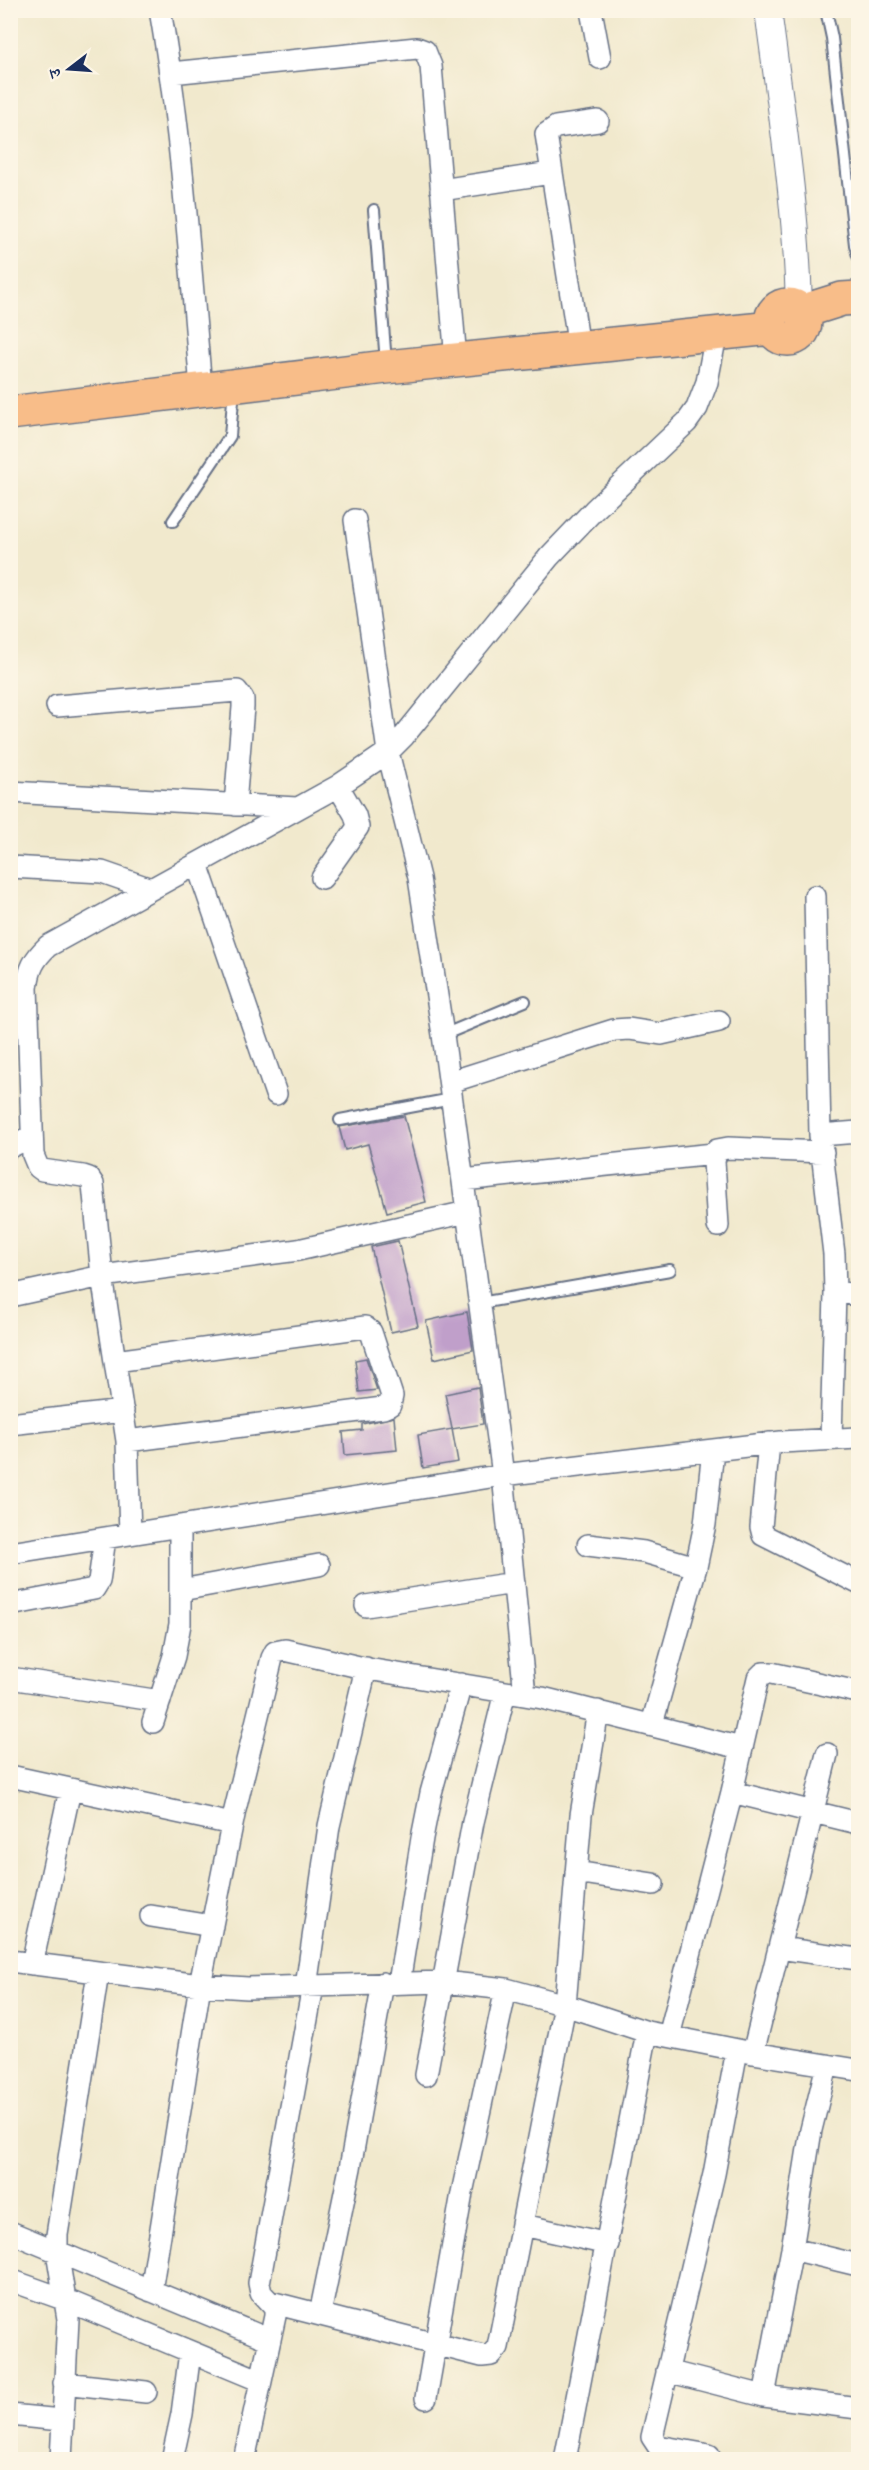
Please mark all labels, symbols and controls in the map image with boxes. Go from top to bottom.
north arrow [39,39,99,99]
text: उ [47,65,66,80]

